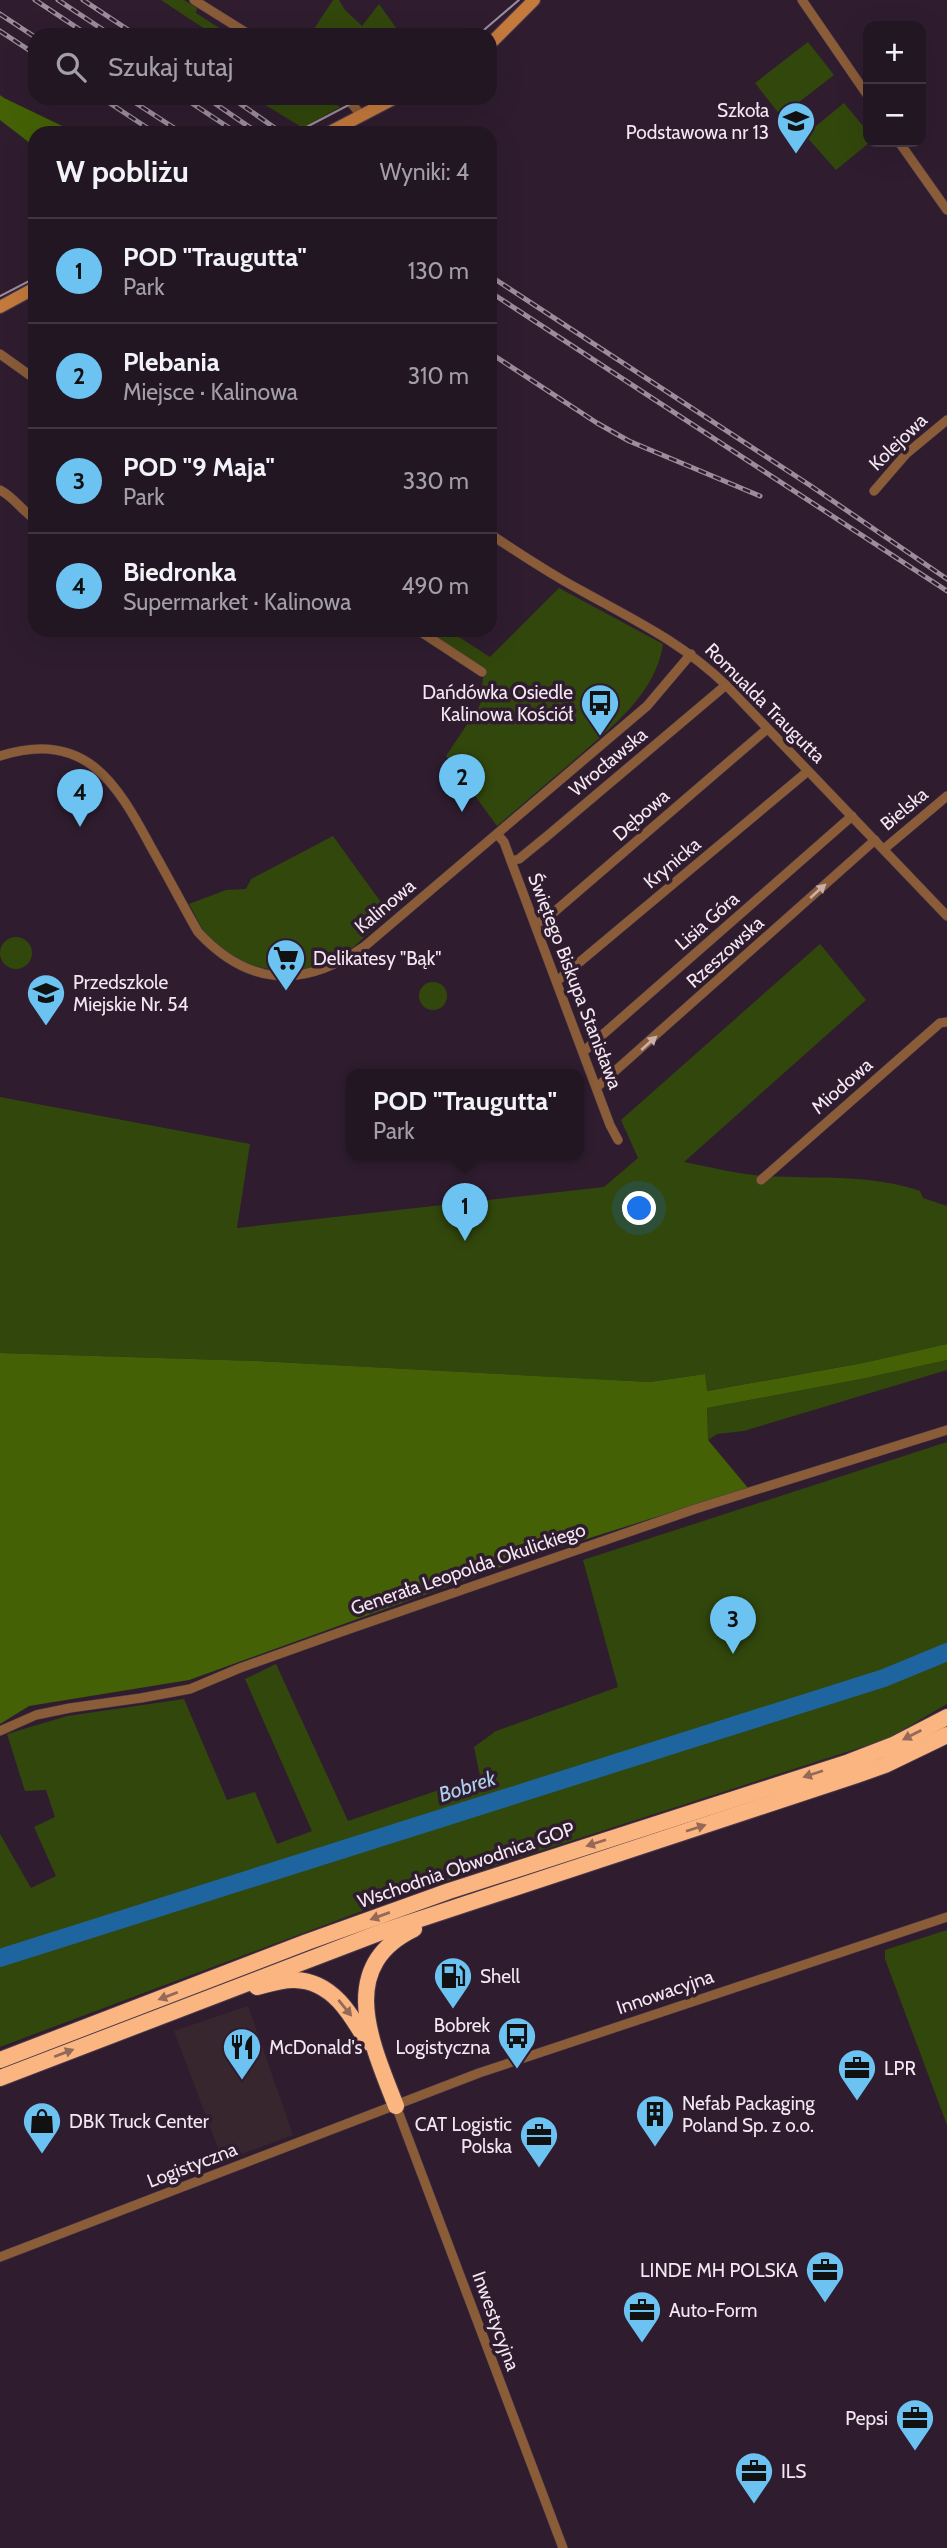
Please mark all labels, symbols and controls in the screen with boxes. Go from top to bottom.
map controls [863,21,926,147]
button: + [863,21,926,84]
search box [28,28,497,105]
icon: search [52,48,90,86]
text: Szukaj tutaj [108,51,233,83]
button: − [863,84,926,147]
place label: Szkoła Podstawowa nr 13 [626,99,769,144]
school or university icon: Szkoła Podstawowa nr 13 [775,100,817,155]
text: W pobliżu [56,153,189,190]
text: Wyniki: 4 [380,158,469,186]
text: POD "Traugutta" [123,241,307,273]
text: 1 [75,257,83,285]
text: 130 m [408,257,469,285]
text: Park [123,273,164,301]
text: Plebania [123,346,220,378]
text: 2 [73,362,85,390]
text: 310 m [408,362,469,390]
text: Miejsce · Kalinowa [123,378,298,406]
street label: Kolejowa [864,409,932,475]
text: POD "9 Maja" [123,451,275,483]
text: 3 [73,467,85,495]
text: 330 m [403,467,469,495]
text: Park [123,483,164,511]
text: Biedronka [123,556,237,588]
text: 4 [72,572,86,600]
text: 490 m [401,572,469,600]
text: Supermarket · Kalinowa [123,588,351,616]
street label: Romualda Traugutta [700,638,830,768]
place label: Dańdówka Osiedle Kalinowa Kościół [422,681,574,726]
bus stop icon: Dańdówka Osiedle Kalinowa Kościół [579,682,621,737]
street label: Wrocławska [564,723,652,801]
pin: 2 [439,754,485,812]
pin: 4 [57,769,103,827]
street label: Bielska [876,783,932,835]
street label: Dębowa [608,784,674,846]
street label: Krynicka [639,833,705,893]
street label: Świętego Biskupa Stanisława [523,869,628,1092]
street label: Kalinowa [350,874,420,938]
one-way arrow [809,884,826,900]
street label: Lisia Góra [670,887,744,955]
street label: Rzeszowska [682,911,768,993]
supermarket icon: Delikatesy "Bąk" [265,937,307,992]
place label: Delikatesy "Bąk" [313,947,441,970]
place label: Przedszkole Miejskie Nr. 54 [73,971,189,1016]
school or university icon: Przedszkole Miejskie Nr. 54 [25,972,67,1027]
one-way arrow [640,1035,658,1051]
street label: Miodowa [807,1053,877,1119]
popup [346,1069,584,1160]
text: POD "Traugutta" [373,1085,557,1117]
text: Park [373,1117,415,1145]
pin: 1 [442,1183,488,1241]
your location [622,1191,656,1225]
street label: Generała Leopolda Okulickiego [348,1518,588,1620]
pin: 3 [710,1596,756,1654]
one-way arrow [902,1729,922,1741]
water label: Bobrek [435,1765,500,1807]
one-way arrow [802,1769,823,1780]
street label: Wschodnia Obwodnica GOP [355,1817,578,1913]
one-way arrow [685,1822,706,1832]
one-way arrow [585,1838,606,1849]
one-way arrow [370,1911,391,1922]
fuel station icon: Shell [432,1955,474,2010]
place label: Shell [480,1965,520,1988]
street label: Innowacyjna [613,1965,717,2019]
one-way arrow [157,1991,178,2002]
one-way arrow [338,1999,353,2017]
place label: Bobrek Logistyczna [395,2014,490,2059]
bus stop icon: Bobrek Logistyczna [496,2015,538,2070]
restaurant icon: McDonald's [221,2026,263,2081]
place label: McDonald's [269,2036,363,2059]
office icon: LPR [836,2047,878,2102]
one-way arrow [53,2048,74,2059]
place label: LPR [884,2057,916,2080]
place label: Nefab Packaging Poland Sp. z o.o. [682,2092,815,2137]
building icon: Nefab Packaging Poland Sp. z o.o. [634,2093,676,2148]
shop icon: DBK Truck Center [21,2100,63,2155]
place label: DBK Truck Center [69,2110,209,2133]
place label: CAT Logistic Polska [415,2113,512,2158]
office icon: CAT Logistic Polska [518,2114,560,2169]
street label: Logistyczna [144,2137,240,2193]
office icon: LINDE MH POLSKA [804,2249,846,2304]
place label: LINDE MH POLSKA [640,2259,798,2282]
street label: Inwestycyjna [467,2268,525,2374]
office icon: Auto-Form [621,2289,663,2344]
place label: Auto-Form [669,2299,757,2322]
office icon: Pepsi [894,2397,936,2452]
place label: Pepsi [845,2407,888,2430]
office icon: ILS [733,2450,775,2505]
place label: ILS [781,2460,806,2483]

